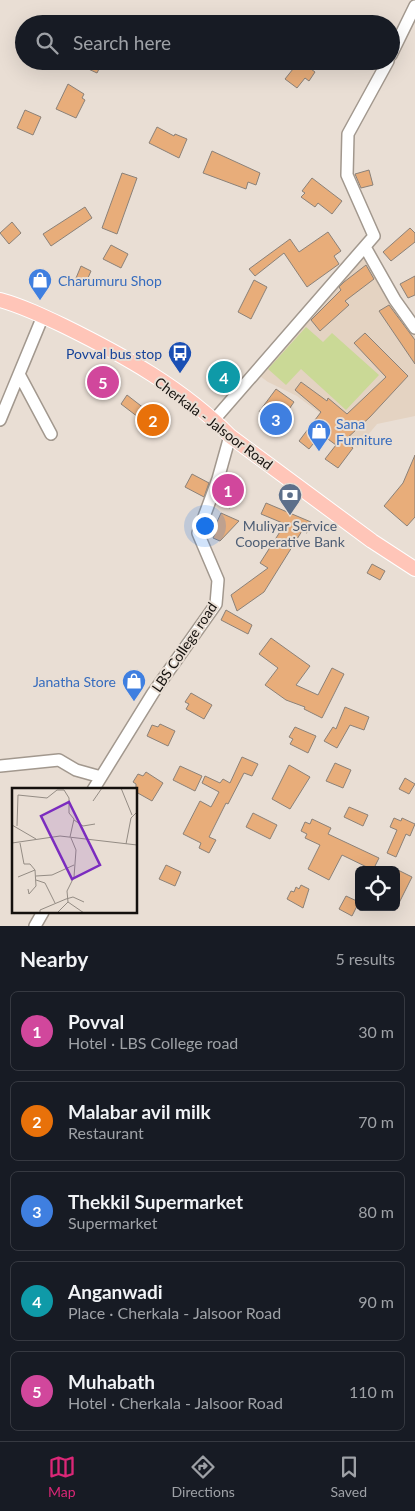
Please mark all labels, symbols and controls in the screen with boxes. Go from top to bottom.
search box [15,15,400,70]
icon: search [33,29,61,57]
text: Search here [73,31,171,54]
shop icon: Charumuru Shop [27,267,53,301]
place label: Charumuru Shop [58,272,162,289]
bus stop icon: Povval bus stop [167,340,193,374]
place label: Povval bus stop [66,345,162,362]
pin: 4 [208,358,240,396]
pin: 5 [87,363,119,401]
street label: Cherkala - Jalsoor Road [152,373,276,473]
pin: 3 [260,400,292,438]
pin: 2 [137,401,169,439]
place label: Sana Furniture [336,415,393,448]
shop icon: Sana Furniture [306,418,332,452]
pin: 1 [212,471,244,509]
bank icon: Muliyar Service Cooperative Bank [277,482,303,516]
your location [192,513,218,539]
place label: Muliyar Service Cooperative Bank [235,517,346,550]
street label: LBS College road [148,599,220,695]
shop icon: Janatha Store [121,668,147,702]
place label: Janatha Store [33,673,116,690]
inset map [12,788,138,914]
map controls [355,866,400,911]
button: locate [355,866,400,911]
text: Nearby [20,946,88,971]
text: 5 results [335,949,395,968]
text: Povval [68,1010,124,1033]
text: 1 [32,1022,42,1041]
text: 30 m [358,1022,394,1041]
text: Hotel · LBS College road [68,1033,238,1052]
text: Malabar avil milk [68,1100,211,1123]
text: 2 [32,1112,42,1131]
text: 70 m [358,1112,394,1131]
text: Restaurant [68,1123,144,1142]
text: Thekkil Supermarket [68,1190,243,1213]
text: 3 [32,1202,42,1221]
text: 80 m [358,1202,394,1221]
text: Supermarket [68,1213,157,1232]
text: Anganwadi [68,1280,163,1303]
text: 4 [32,1292,42,1311]
text: 90 m [358,1292,394,1311]
text: Place · Cherkala - Jalsoor Road [68,1303,281,1322]
text: Muhabath [68,1370,155,1393]
text: 5 [32,1382,42,1401]
text: 110 m [349,1382,394,1401]
text: Hotel · Cherkala - Jalsoor Road [68,1393,283,1412]
tab: Map [48,1453,76,1500]
tab: Directions [172,1453,235,1500]
tab: Saved [331,1453,367,1500]

